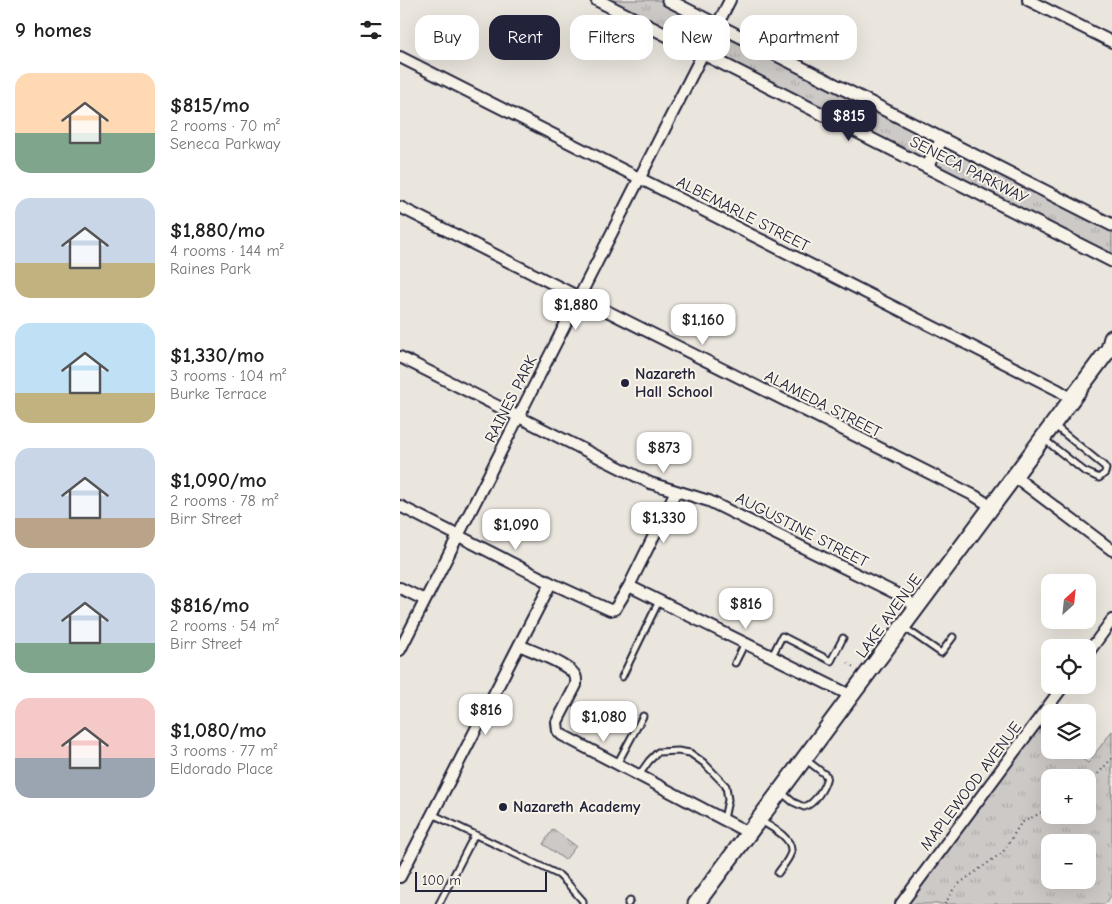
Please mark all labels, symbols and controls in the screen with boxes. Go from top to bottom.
chip: Buy [415,15,479,60]
chip: Rent [489,15,560,60]
chip: Filters [570,15,653,60]
chip: New [663,15,730,60]
chip: Apartment [740,15,857,60]
icon: filters [357,16,385,44]
text: 9 homes [15,18,91,42]
icon: home [55,93,115,153]
text: $815/mo [170,93,250,117]
pin: $815 [819,100,879,142]
text: $815 [833,107,865,125]
text: 2 rooms · 70 m² [170,117,280,135]
street label: SENECA PARKWAY [907,132,1031,208]
text: Seneca Parkway [170,135,280,153]
street label: ALBEMARLE STREET [674,173,813,256]
icon: home [55,218,115,278]
text: $1,880/mo [170,218,265,242]
text: 4 rooms · 144 m² [170,242,284,260]
text: Raines Park [170,260,251,278]
pin: $1,880 [535,288,617,331]
text: $1,880 [554,296,598,314]
pin: $1,160 [662,304,744,346]
text: $1,160 [682,311,724,329]
icon: home [55,343,115,403]
text: $1,330/mo [170,343,264,367]
street label: RAINES PARK [481,352,541,446]
place label: Nazareth Hall School [635,365,713,401]
text: 3 rooms · 104 m² [170,367,286,385]
street label: ALAMEDA STREET [762,367,885,442]
marker: Nazareth Hall School [619,377,631,389]
text: Burke Terrace [170,385,267,403]
pin: $873 [634,432,694,474]
text: $873 [648,439,680,457]
icon: home [55,468,115,528]
text: $1,090/mo [170,468,267,492]
street label: AUGUSTINE STREET [733,489,872,571]
text: 2 rooms · 78 m² [170,492,278,510]
pin: $1,330 [623,502,705,544]
pin: $1,090 [475,508,557,551]
text: $1,330 [642,509,686,527]
text: Birr Street [170,510,242,528]
text: $1,090 [493,516,539,534]
street label: LAKE AVENUE [853,570,926,661]
north arrow [1041,574,1096,629]
map controls [1041,574,1096,889]
pin: $816 [716,588,776,630]
icon: home [55,593,115,653]
text: $816/mo [170,593,249,617]
text: $816 [730,595,762,613]
text: 2 rooms · 54 m² [170,617,279,635]
text: Birr Street [170,635,242,653]
button: locate [1041,639,1096,694]
pin: $816 [456,694,516,736]
pin: $1,080 [563,700,645,743]
text: $816 [470,701,502,719]
button: layers [1041,704,1096,759]
text: $1,080 [581,708,627,726]
icon: home [55,718,115,778]
text: $1,080/mo [170,718,266,742]
street label: MAPLEWOOD AVENUE [917,718,1026,854]
text: 3 rooms · 77 m² [170,742,278,760]
text: Eldorado Place [170,760,273,778]
button: + [1041,769,1096,824]
place label: Nazareth Academy [513,798,641,816]
marker: Nazareth Academy [497,801,509,813]
button: − [1041,834,1096,889]
scale bar [415,869,548,892]
text: 100 m [422,872,461,889]

